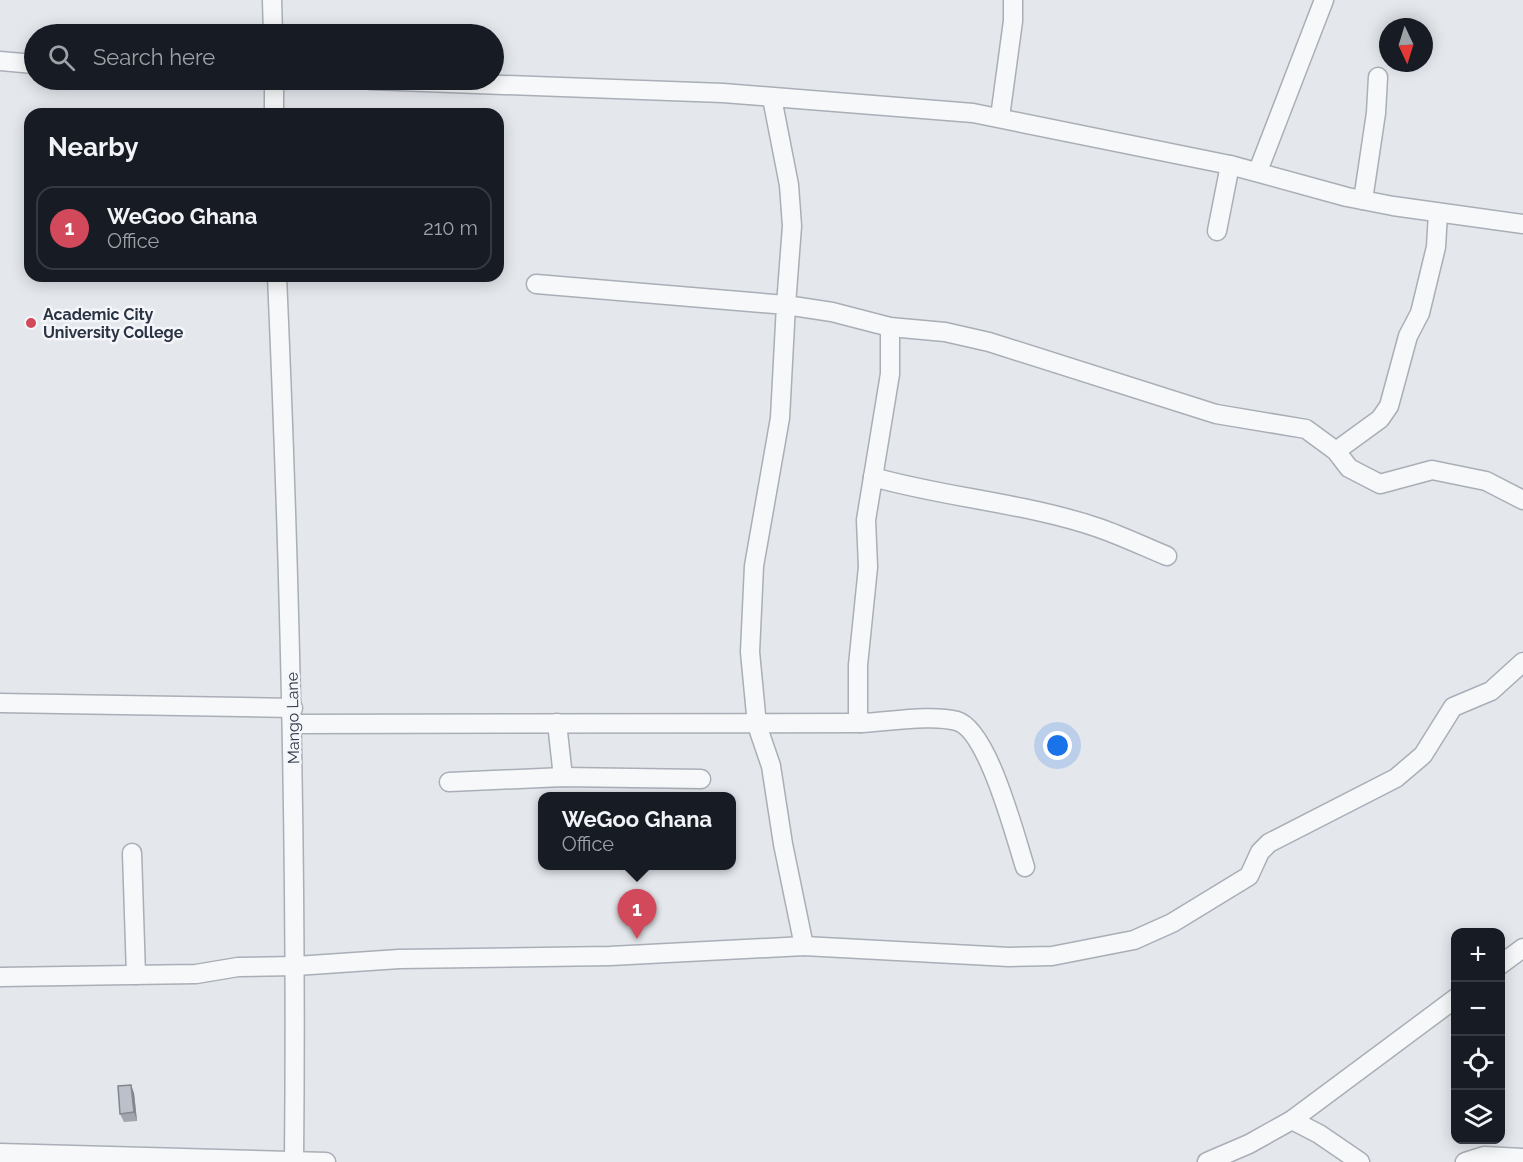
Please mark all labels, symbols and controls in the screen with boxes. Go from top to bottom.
north arrow [1379,18,1433,72]
search box [24,24,504,90]
icon: search [45,41,78,74]
text: Search here [93,44,215,70]
text: Nearby [48,132,138,162]
text: WeGoo Ghana [107,203,258,229]
text: 1 [65,216,74,240]
text: 210 m [423,216,478,240]
text: Office [107,229,159,253]
place label: Academic City University College [43,305,184,342]
marker: Academic City University College [24,316,38,330]
street label: Mango Lane [283,672,303,764]
your location [1043,731,1072,760]
popup [538,792,736,870]
text: WeGoo Ghana [562,806,712,832]
text: Office [562,832,614,856]
pin: 1 [618,890,656,939]
map controls [1451,928,1505,1144]
button: + [1451,928,1505,982]
button: − [1451,982,1505,1036]
button: locate [1451,1036,1505,1090]
button: layers [1451,1090,1505,1144]

